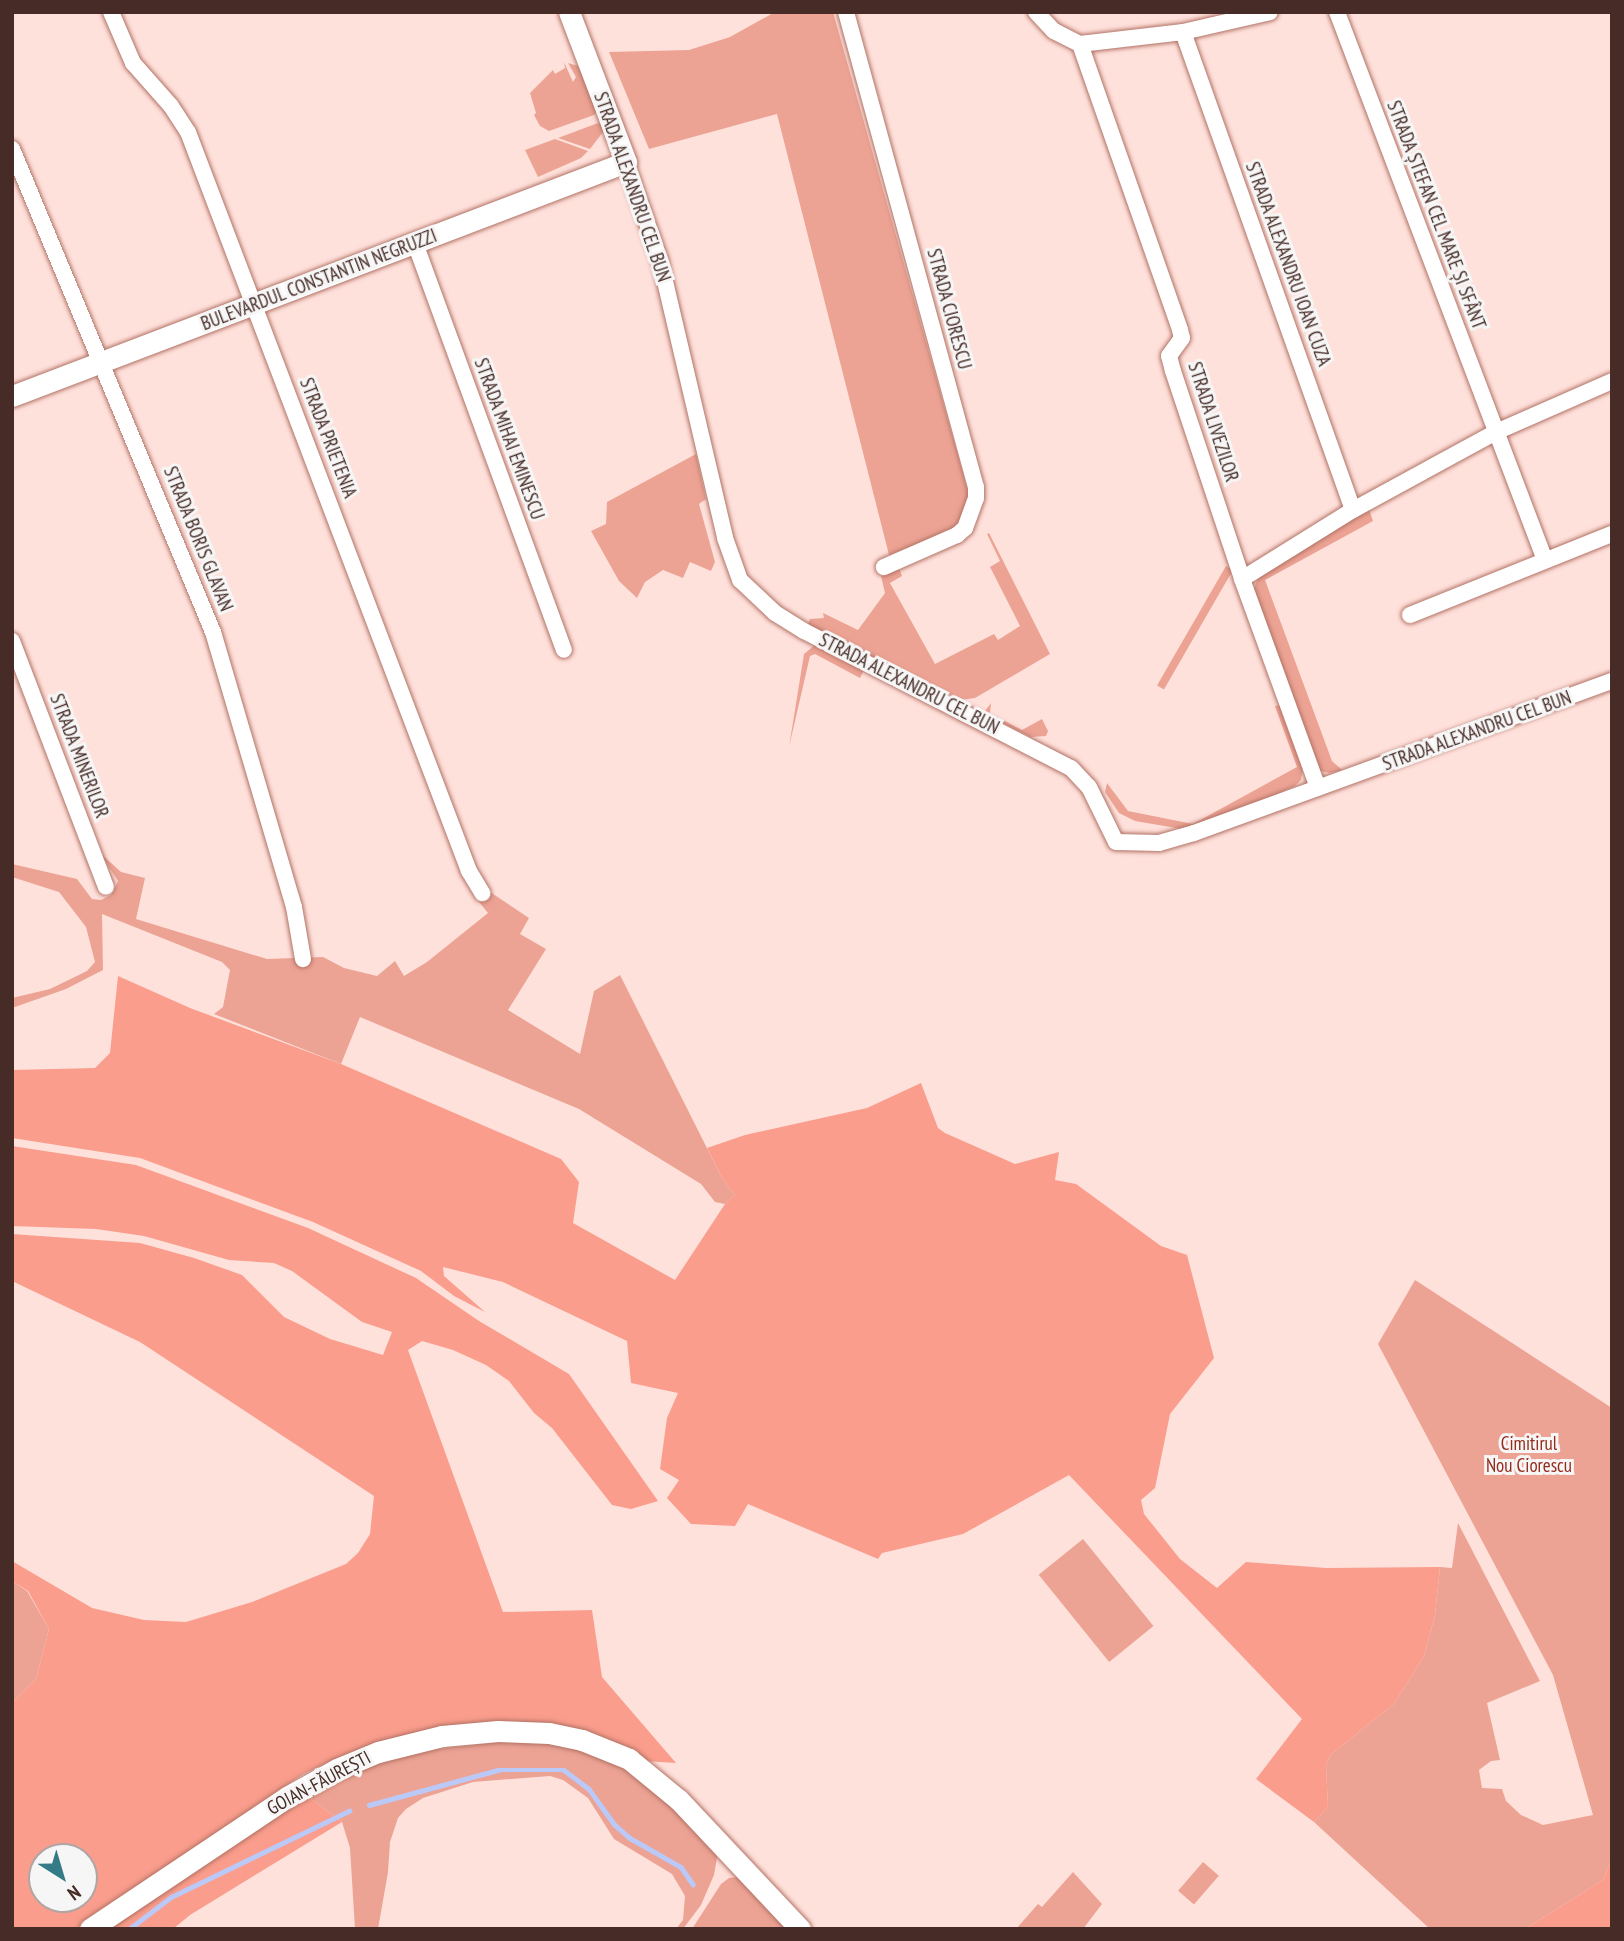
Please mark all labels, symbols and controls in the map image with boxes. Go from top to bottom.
street label: STRADA ALEXANDRU CEL BUN [588,88,676,286]
street label: STRADA ȘTEFAN CEL MARE ȘI SFÂNT [1382,97,1490,333]
street label: STRADA ALEXANDRU IOAN CUZA [1240,158,1336,370]
street label: BULEVARDUL CONSTANTIN NEGRUZZI [198,224,440,336]
street label: STRADA CIORESCU [922,246,976,372]
street label: STRADA MIHAI EMINESCU [469,355,549,523]
street label: STRADA LIVEZILOR [1183,359,1243,485]
street label: STRADA PRIETENIA [295,374,361,502]
street label: STRADA BORIS GLAVAN [158,463,238,615]
street label: STRADA ALEXANDRU CEL BUN [814,628,1004,740]
street label: STRADA ALEXANDRU CEL BUN [1379,686,1575,776]
street label: STRADA MINERILOR [45,690,113,822]
park label: Cimitirul Nou Ciorescu [1486,1433,1572,1477]
street label: GOIAN-FĂUREȘTI [263,1746,375,1820]
north arrow [28,1843,98,1913]
text: N [63,1880,86,1906]

